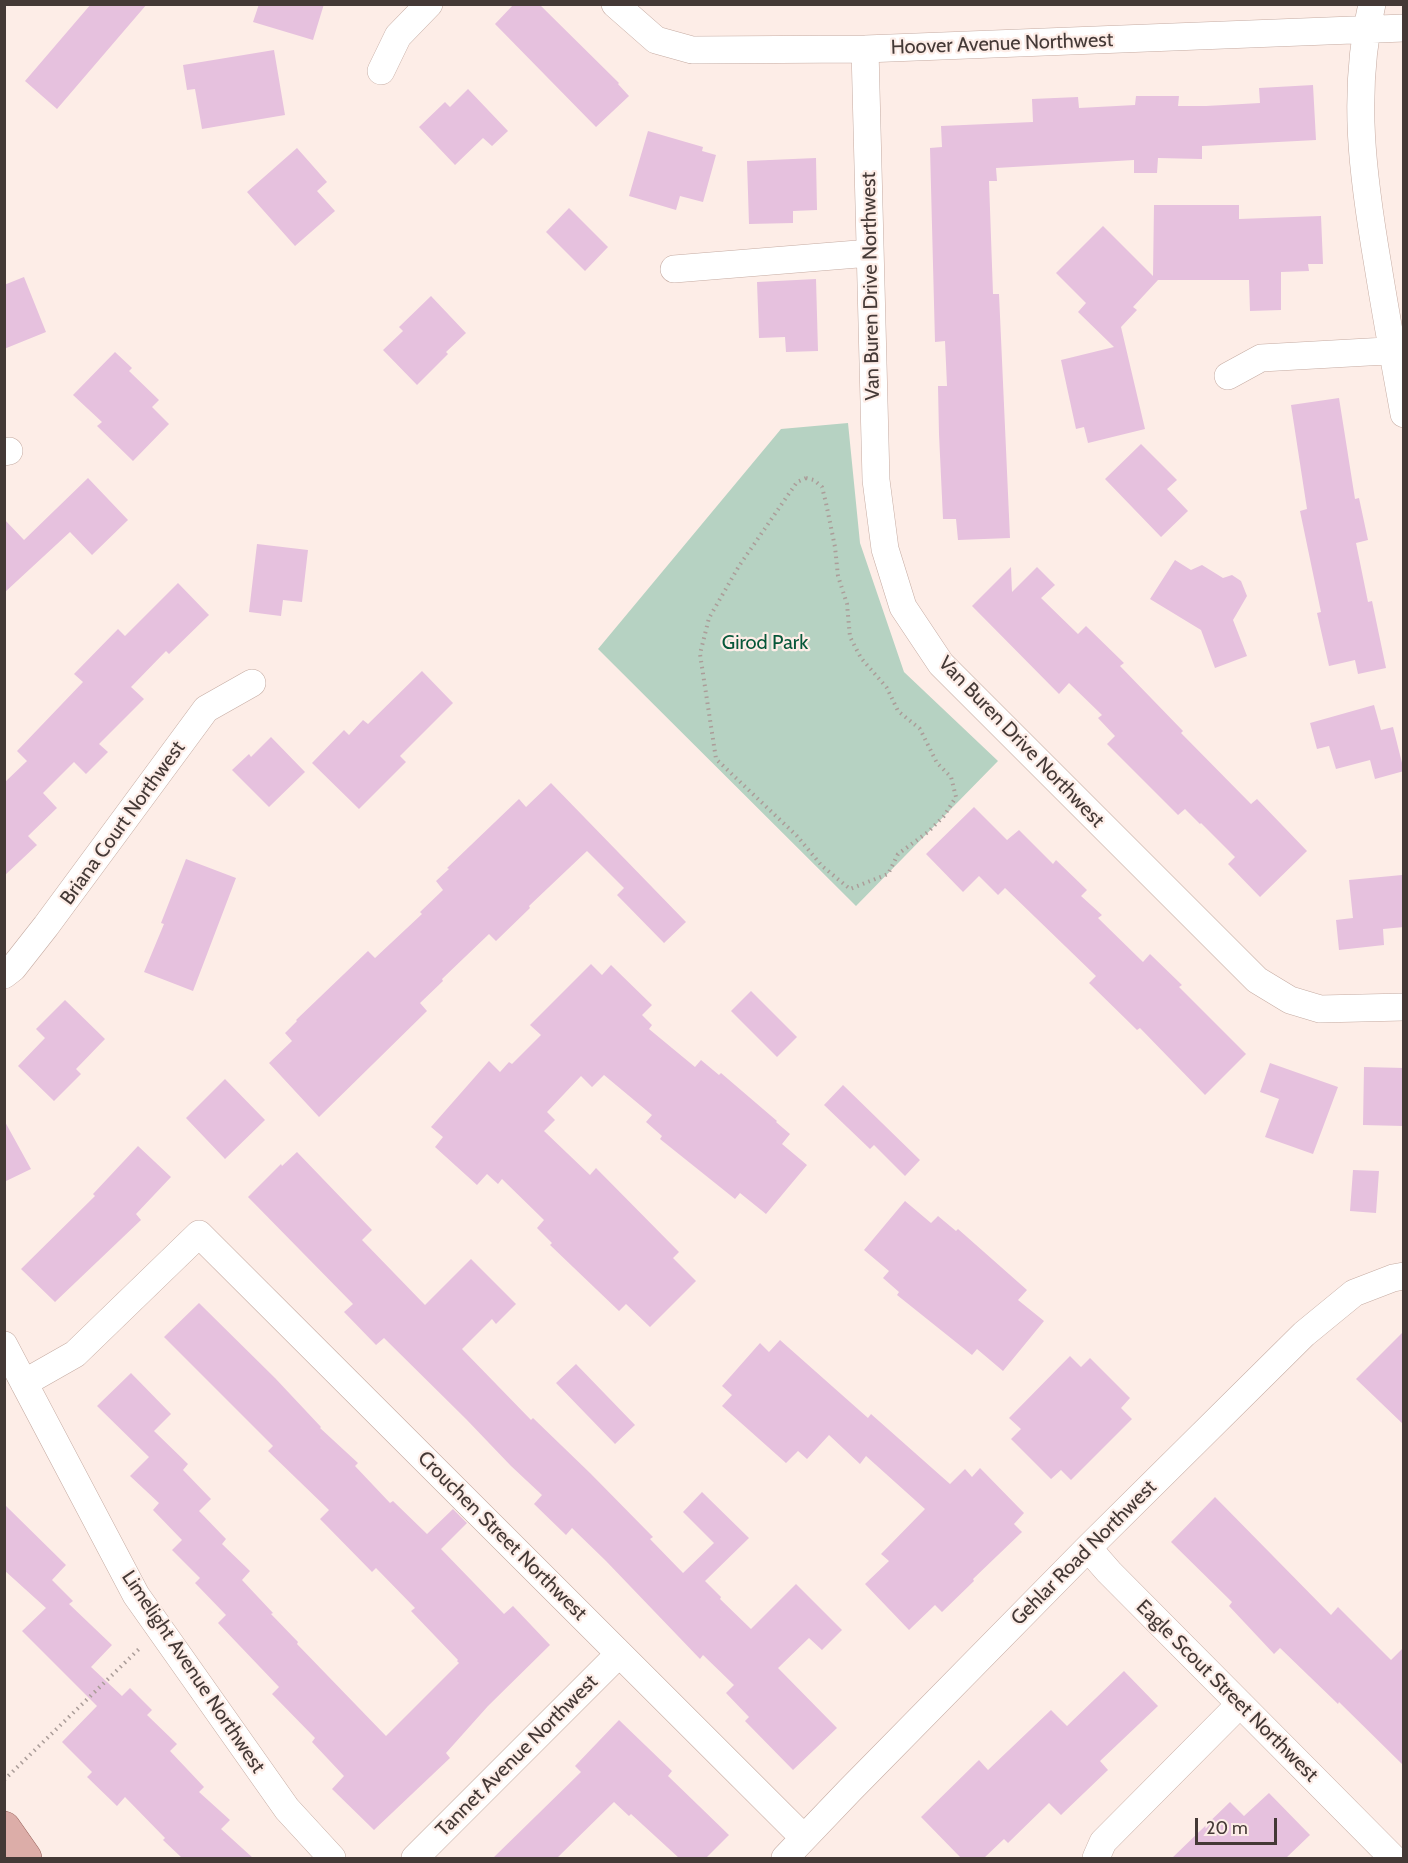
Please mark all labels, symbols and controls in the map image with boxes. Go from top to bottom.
street label: Hoover Avenue Northwest [890,28,1114,60]
street label: Van Buren Drive Northwest [857,172,885,400]
park label: Girod Park [722,631,808,655]
street label: Van Buren Drive Northwest [933,651,1109,833]
street label: Briana Court Northwest [56,736,190,910]
street label: Crouchen Street Northwest [412,1446,592,1626]
street label: Gehlar Road Northwest [1006,1475,1162,1631]
street label: Limelight Avenue Northwest [116,1566,270,1778]
street label: Eagle Scout Street Northwest [1131,1595,1323,1787]
street label: Tannet Avenue Northwest [431,1670,603,1842]
scale bar [1198,1806,1280,1844]
text: 20 m [1206,1817,1248,1839]

